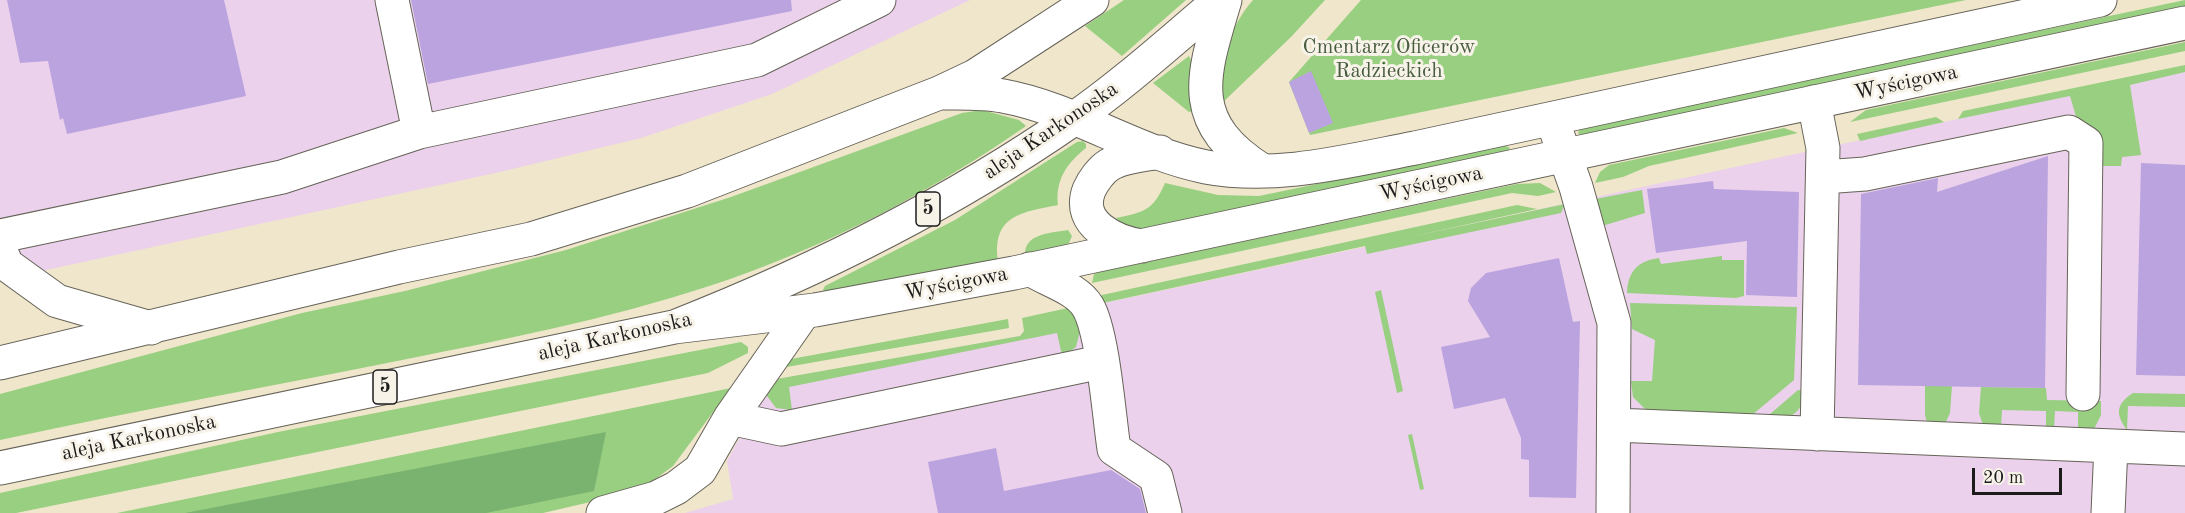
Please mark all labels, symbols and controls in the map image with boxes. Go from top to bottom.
park label: Cmentarz Oficerów Radzieckich [1303,34,1475,84]
street label: Wyścigowa [1852,60,1960,106]
street label: aleja Karkonoska [979,77,1123,185]
street label: Wyścigowa [1377,161,1485,207]
road number: 5 [916,192,940,226]
street label: Wyścigowa [902,262,1010,306]
street label: aleja Karkonoska [536,307,694,367]
road number: 5 [373,370,397,404]
street label: aleja Karkonoska [60,409,218,467]
scale bar [1975,456,2065,494]
text: 20 m [1983,469,2023,487]

